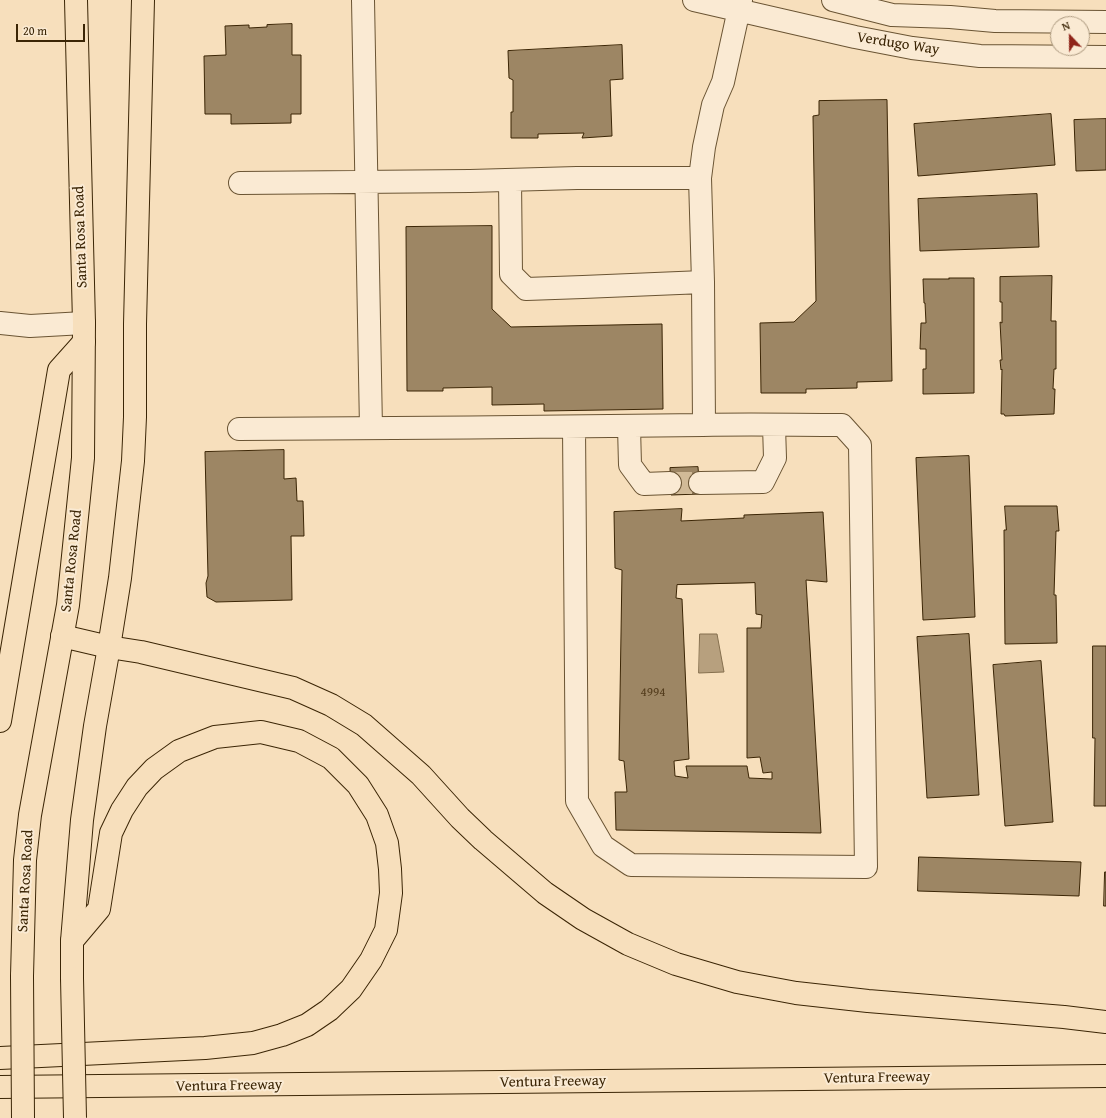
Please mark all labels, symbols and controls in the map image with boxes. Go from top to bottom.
scale bar [18,16,87,42]
north arrow [1050,16,1090,56]
text: N [1059,17,1072,35]
text: 20 m [23,22,47,39]
street label: Verdugo Way [855,29,941,59]
street label: Santa Rosa Road [70,185,92,289]
street label: Santa Rosa Road [58,509,86,613]
house number: 4994 [640,685,666,701]
street label: Santa Rosa Road [14,829,38,933]
street label: Ventura Freeway [824,1068,930,1088]
street label: Ventura Freeway [500,1072,606,1092]
street label: Ventura Freeway [176,1076,282,1096]

